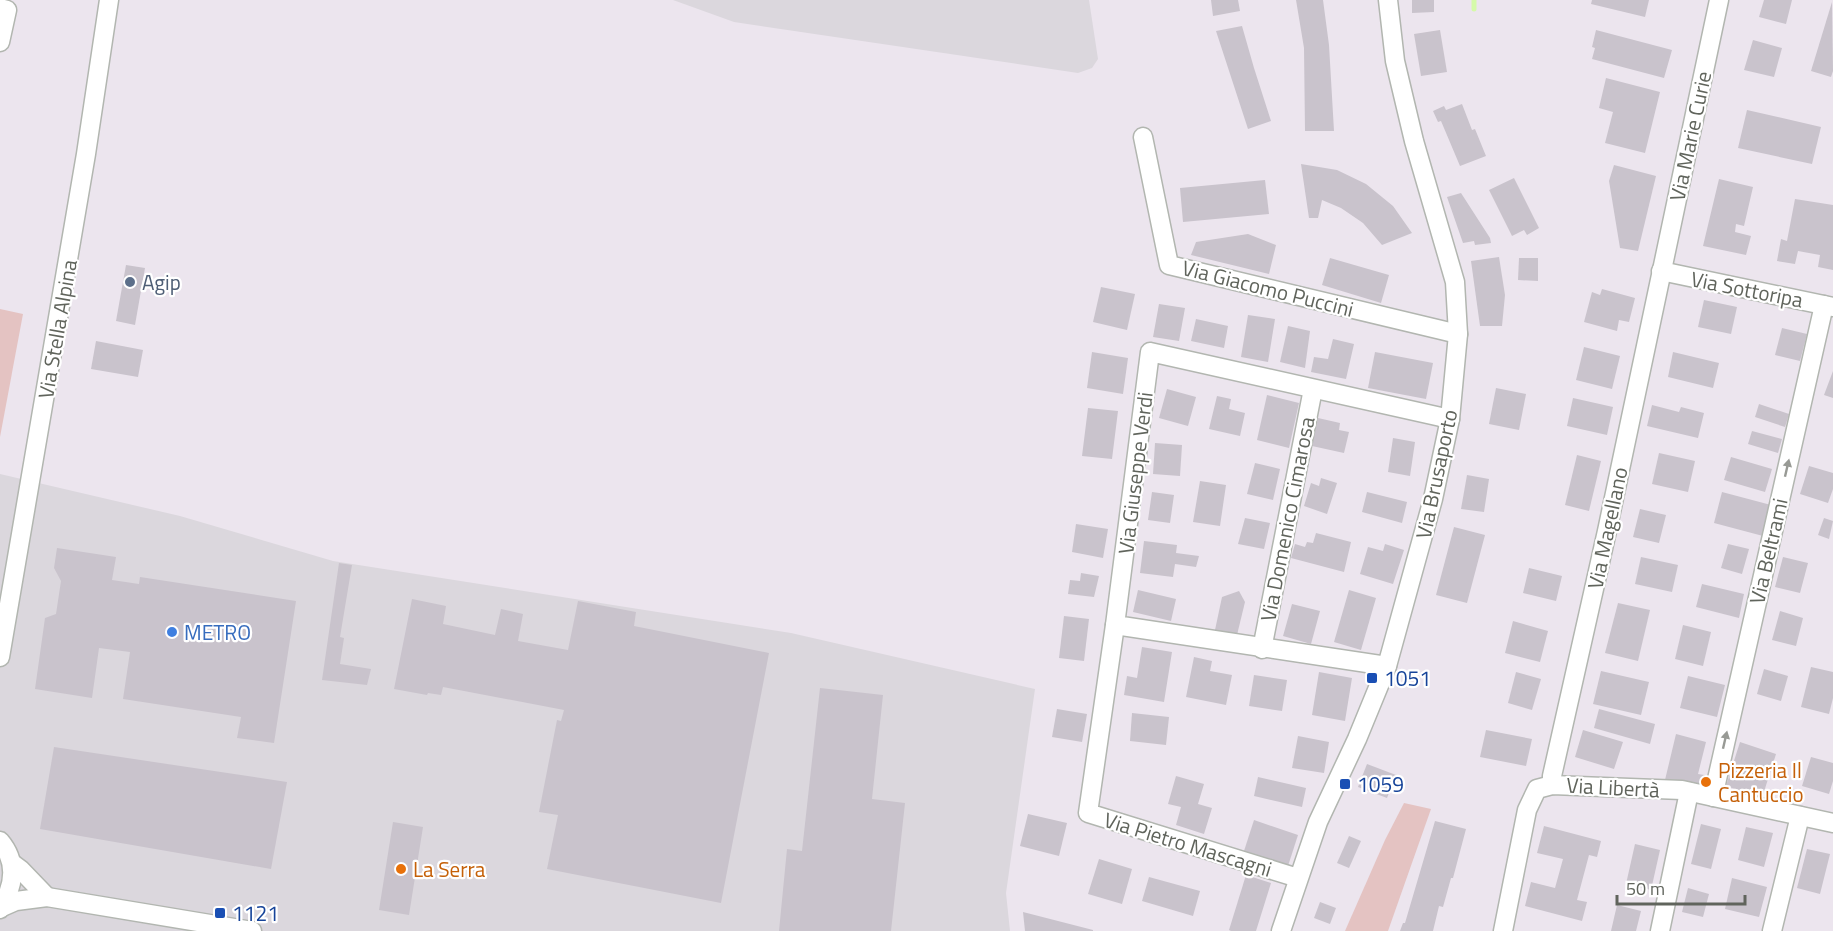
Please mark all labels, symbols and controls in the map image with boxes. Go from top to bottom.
street label: Via Marie Curie [1661,68,1719,204]
street label: Via Giacomo Puccini [1179,251,1357,325]
street label: Via Stella Alpina [29,256,85,401]
street label: Via Sottoripa [1688,262,1806,316]
place label: Agip [142,266,181,298]
marker: Agip [123,275,137,289]
street label: Via Giuseppe Verdi [1109,390,1161,556]
street label: Via Brusaporto [1407,406,1465,542]
street label: Via Domenico Cimarosa [1251,413,1323,624]
one-way arrow [1783,458,1792,477]
street label: Via Magellano [1578,464,1636,592]
street label: Via Beltrami [1740,495,1796,607]
place label: METRO [184,616,251,648]
marker: METRO [165,625,179,639]
place label: 1051 [1384,662,1431,694]
marker: 1051 [1365,671,1379,685]
one-way arrow [1721,730,1730,749]
place label: Pizzeria Il Cantuccio [1718,754,1804,810]
place label: 1059 [1357,768,1404,800]
street label: Via Libertà [1566,769,1661,805]
marker: Pizzeria Il Cantuccio [1699,775,1713,789]
marker: 1059 [1338,777,1352,791]
street label: Via Pietro Mascagni [1100,803,1276,885]
place label: La Serra [413,853,486,885]
marker: La Serra [394,862,408,876]
scale bar [1617,868,1744,906]
text: 50 m [1626,875,1665,902]
place label: 1121 [232,897,279,929]
marker: 1121 [213,906,227,920]

